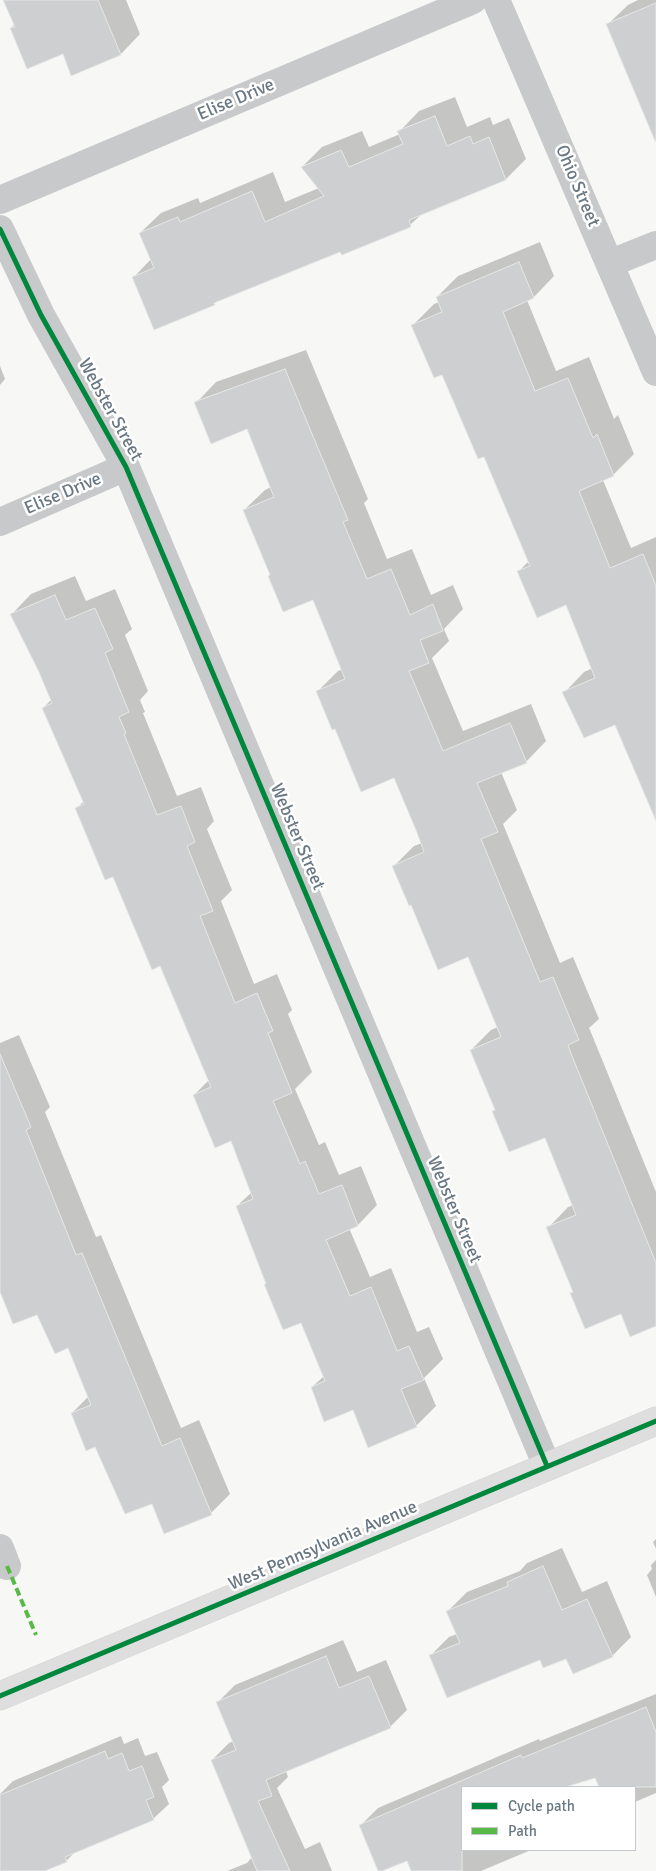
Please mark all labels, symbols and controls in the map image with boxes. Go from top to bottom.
street label: Elise Drive [194,74,278,126]
street label: Ohio Street [550,142,604,230]
street label: Webster Street [73,355,147,465]
street label: Elise Drive [21,468,105,520]
street label: Webster Street [265,780,329,894]
street label: Webster Street [422,1153,486,1267]
street label: West Pennsylvania Avenue [225,1496,421,1596]
legend [461,1786,636,1851]
text: Cycle path [508,1797,575,1815]
text: Path [508,1822,537,1840]

